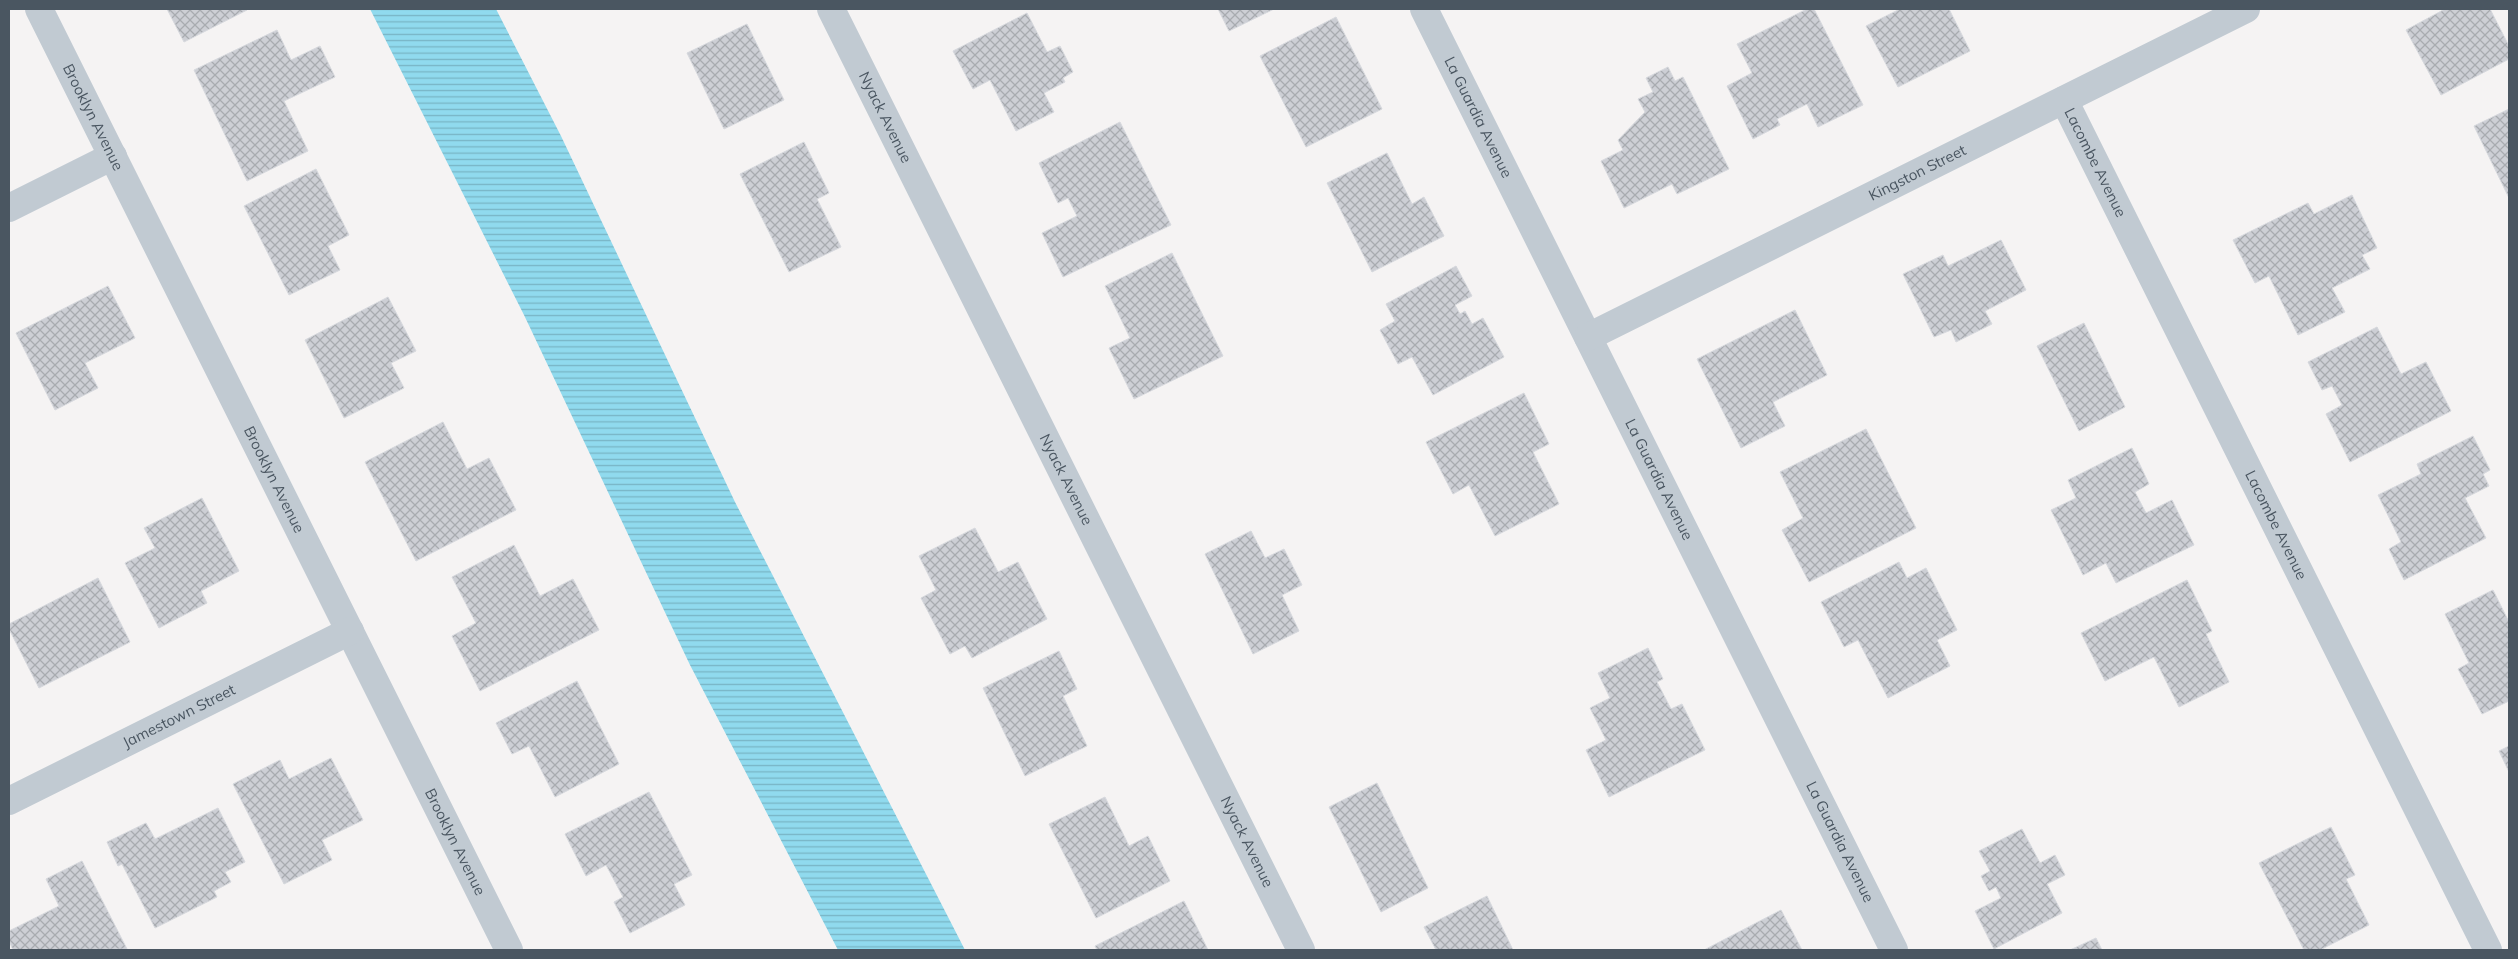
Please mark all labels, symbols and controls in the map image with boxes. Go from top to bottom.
street label: La Guardia Avenue [1440,53,1517,181]
street label: Brooklyn Avenue [59,60,128,174]
street label: Nyack Avenue [855,68,916,166]
street label: Lacombe Avenue [2060,105,2131,220]
street label: Kingston Street [1865,140,1969,205]
street label: La Guardia Avenue [1621,416,1698,543]
street label: Brooklyn Avenue [240,423,309,536]
street label: Nyack Avenue [1036,431,1097,528]
street label: Lacombe Avenue [2241,467,2312,583]
street label: Jamestown Street [119,680,238,752]
street label: La Guardia Avenue [1802,778,1879,905]
street label: Brooklyn Avenue [421,785,490,898]
street label: Nyack Avenue [1217,793,1278,890]

